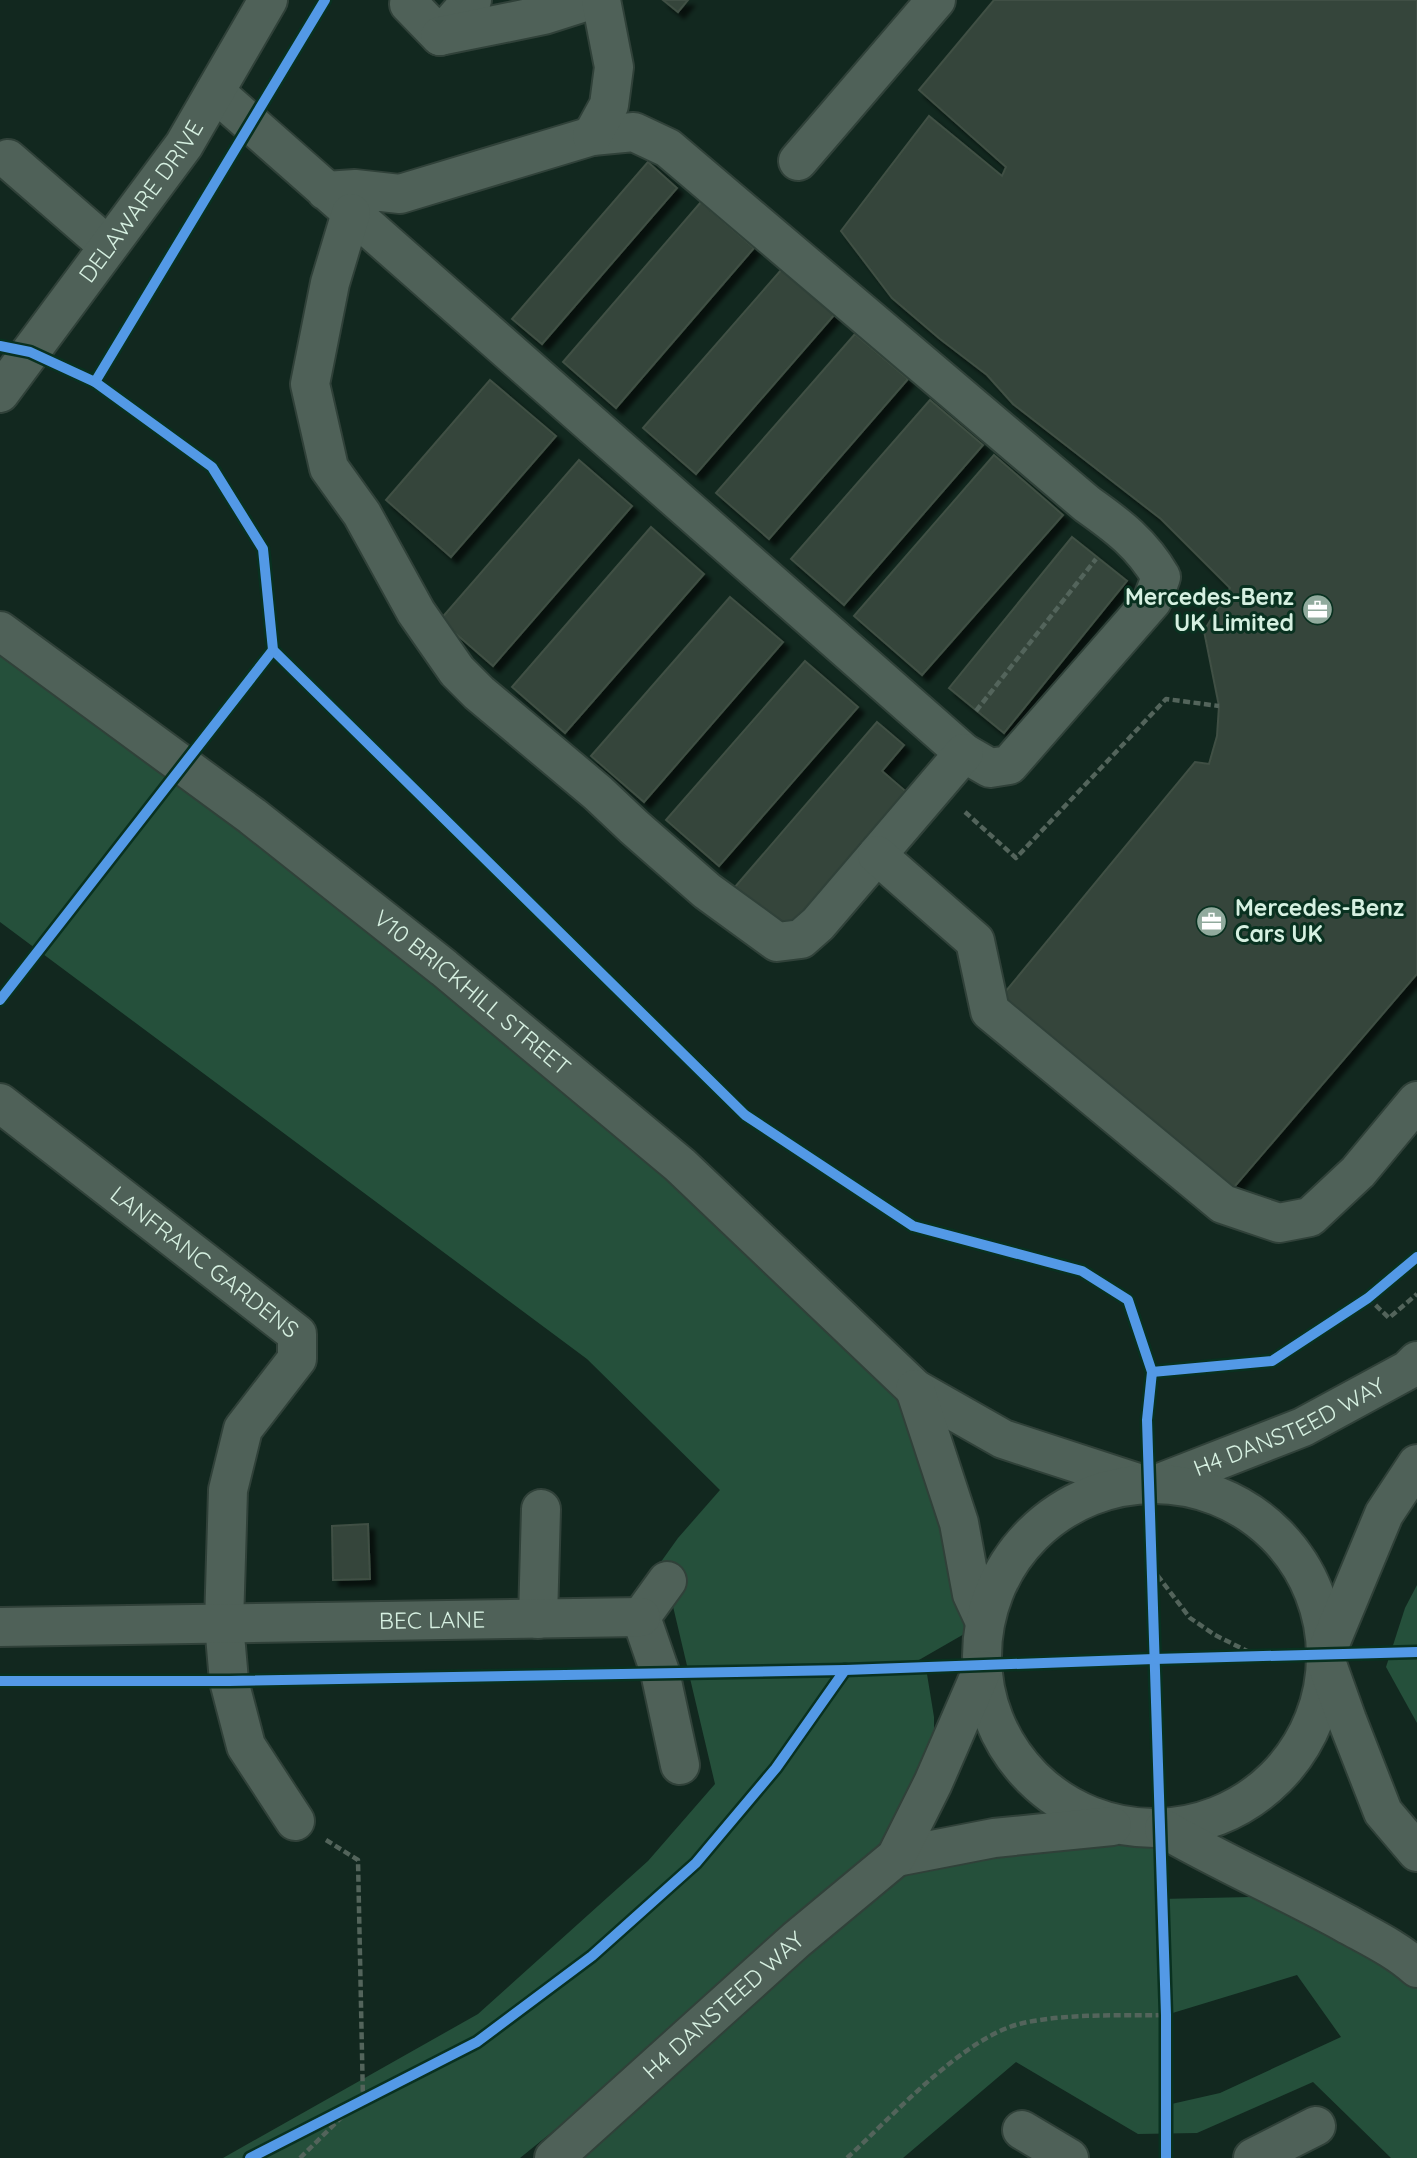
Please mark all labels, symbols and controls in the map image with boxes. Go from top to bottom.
street label: DELAWARE DRIVE [72,115,209,288]
place label: Mercedes-Benz UK Limited [1125,582,1294,637]
office icon: Mercedes-Benz UK Limited [1300,593,1334,627]
place label: Mercedes-Benz Cars UK [1235,893,1404,948]
street label: V10 BRICKHILL STREET [368,903,577,1082]
office icon: Mercedes-Benz Cars UK [1195,904,1229,938]
street label: LANFRANC GARDENS [105,1179,305,1344]
street label: H4 DANSTEED WAY [1189,1370,1390,1482]
street label: BEC LANE [379,1604,485,1635]
street label: H4 DANSTEED WAY [636,1925,810,2085]

